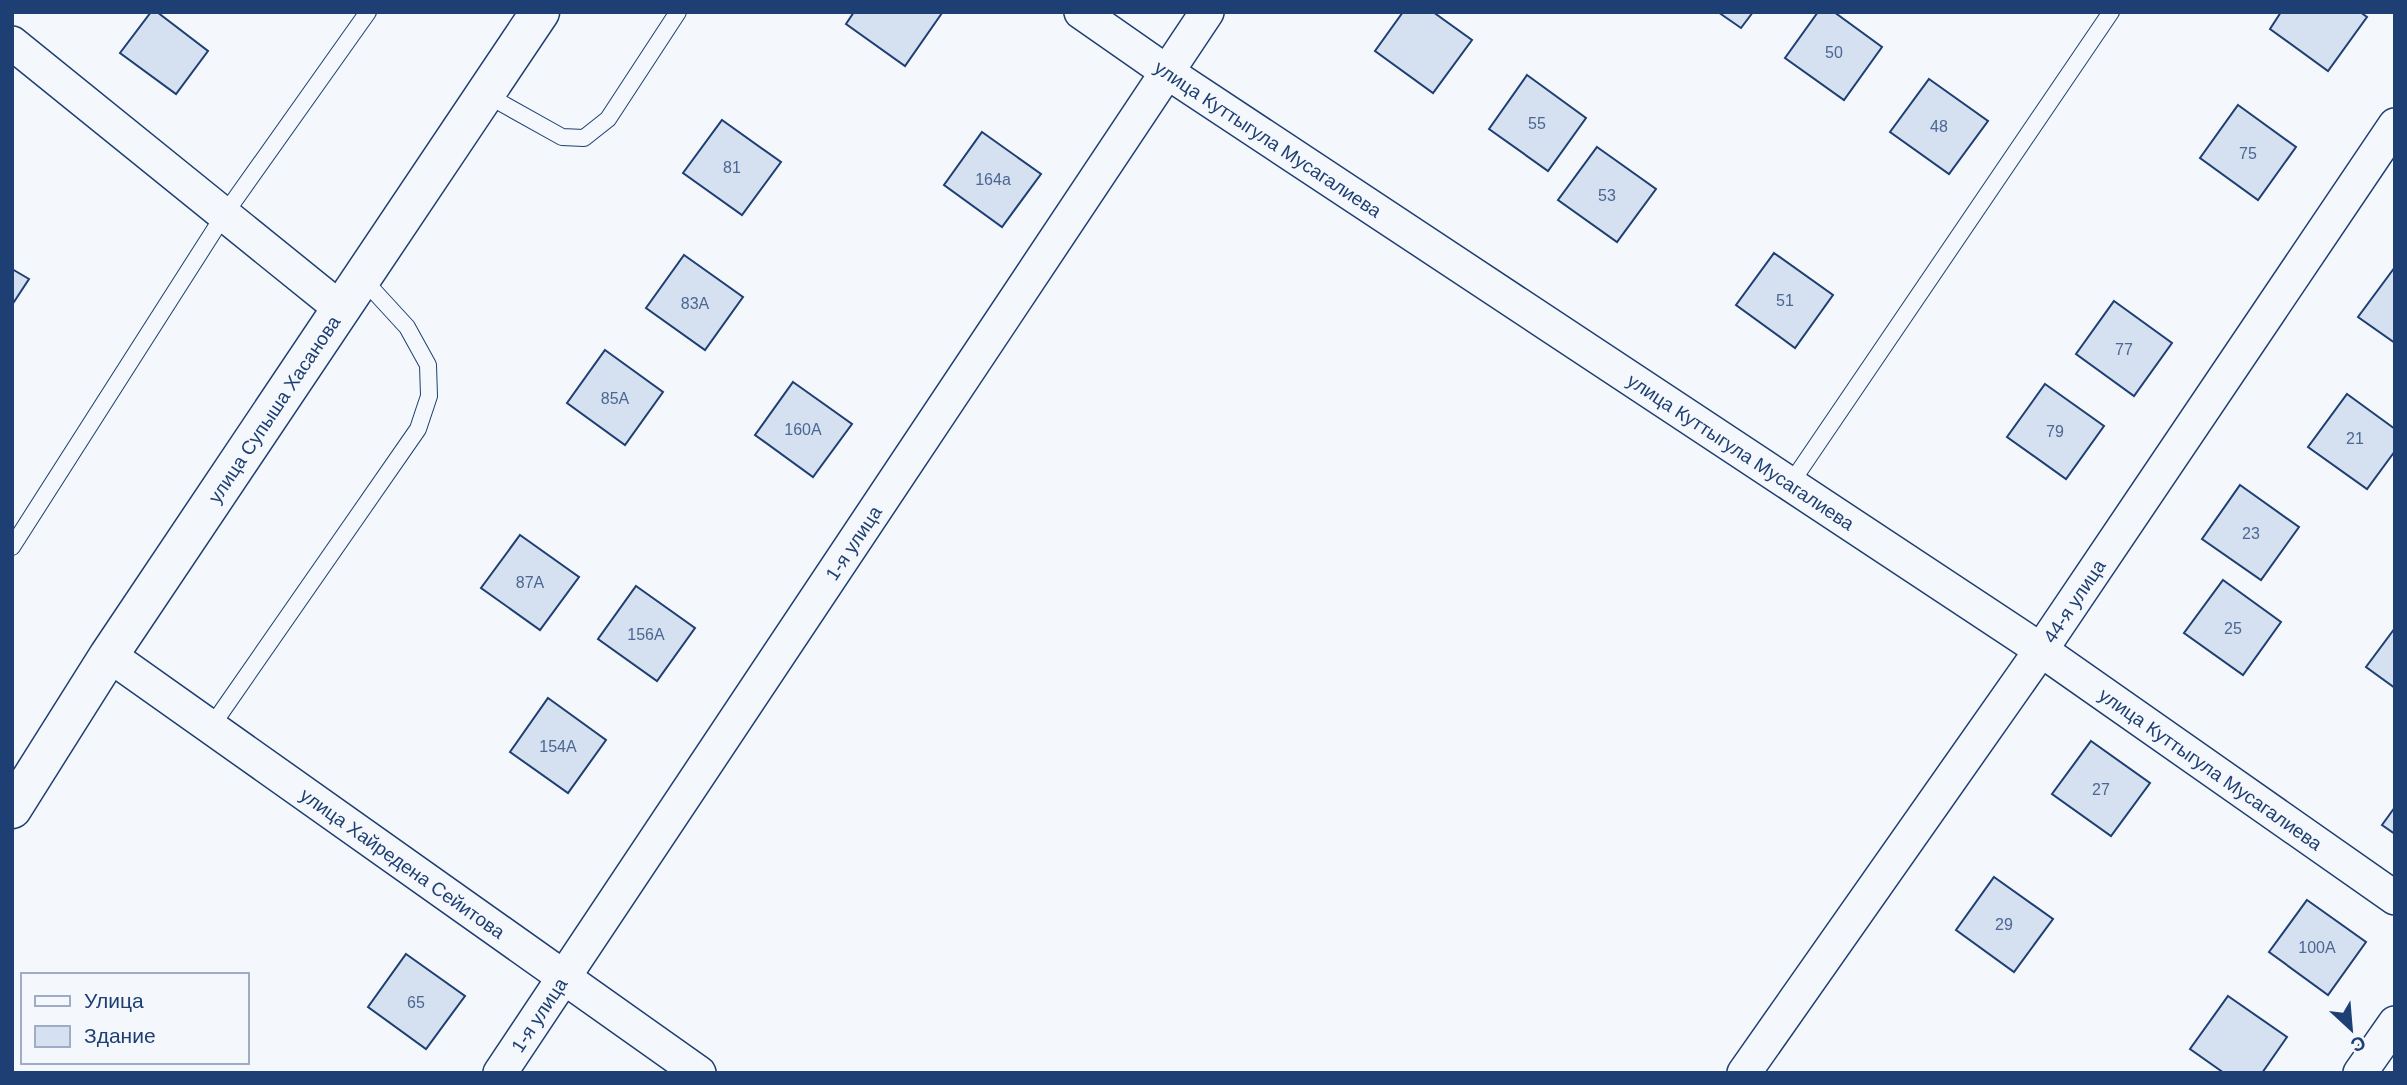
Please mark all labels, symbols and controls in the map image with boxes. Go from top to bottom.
house number: 50 [1825,44,1843,61]
street label: улица Куттыгула Мусагалиева [1150,57,1385,222]
house number: 55 [1528,115,1546,132]
house number: 48 [1930,118,1948,135]
house number: 75 [2239,145,2257,162]
house number: 81 [723,159,741,176]
house number: 164а [975,171,1011,188]
house number: 53 [1598,187,1616,204]
house number: 51 [1776,292,1794,309]
house number: 83А [681,295,710,312]
street label: улица Супыша Хасанова [204,312,345,507]
house number: 77 [2115,341,2133,358]
street label: улица Куттыгула Мусагалиева [1623,369,1858,535]
house number: 85А [601,390,630,407]
house number: 160А [784,421,822,438]
house number: 79 [2046,423,2064,440]
house number: 21 [2346,430,2364,447]
street label: 1-я улица [821,502,886,584]
house number: 23 [2242,525,2260,542]
street label: 44-я улица [2039,555,2110,647]
house number: 87А [516,574,545,591]
house number: 25 [2224,620,2242,637]
house number: 156А [627,626,665,643]
street label: улица Куттыгула Мусагалиева [2095,684,2326,855]
house number: 154А [539,738,577,755]
house number: 27 [2092,781,2110,798]
street label: улица Хайредена Сейитова [296,784,509,943]
house number: 29 [1995,916,2013,933]
house number: 100А [2298,939,2336,956]
legend [21,973,248,1064]
street label: 1-я улица [507,974,572,1056]
text: Улица [84,989,144,1012]
house number: 65 [407,994,425,1011]
north arrow [2316,994,2386,1064]
text: Здание [84,1024,156,1047]
text: С [2347,1031,2369,1056]

